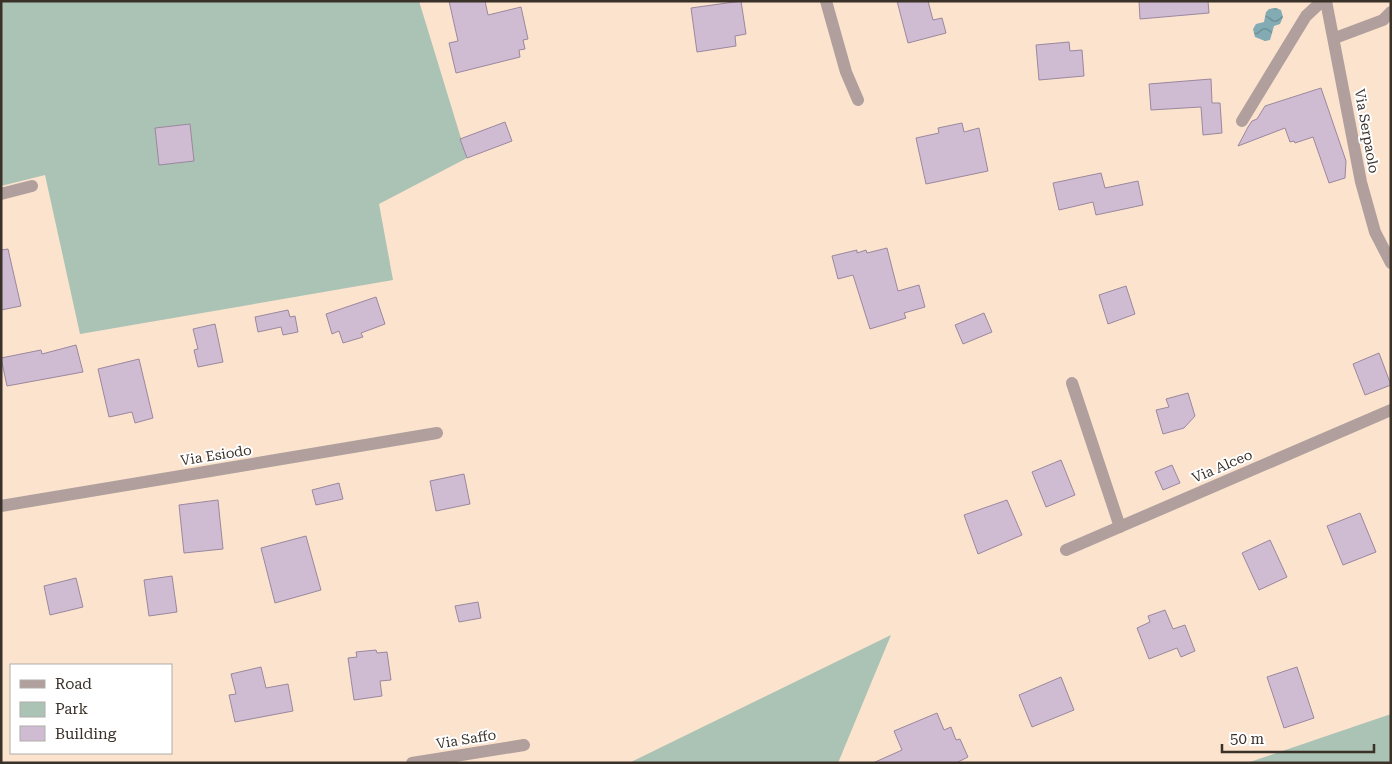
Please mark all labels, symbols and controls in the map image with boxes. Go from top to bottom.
street label: Via Serpaolo [1352,87,1382,175]
street label: Via Esiodo [179,441,253,469]
street label: Via Alceo [1189,446,1255,486]
legend [10,664,172,754]
text: Road [55,675,92,693]
text: Park [55,700,89,718]
scale bar [1222,722,1374,754]
text: Building [55,725,117,743]
street label: Via Saffo [435,726,497,752]
text: 50 m [1230,730,1265,748]

